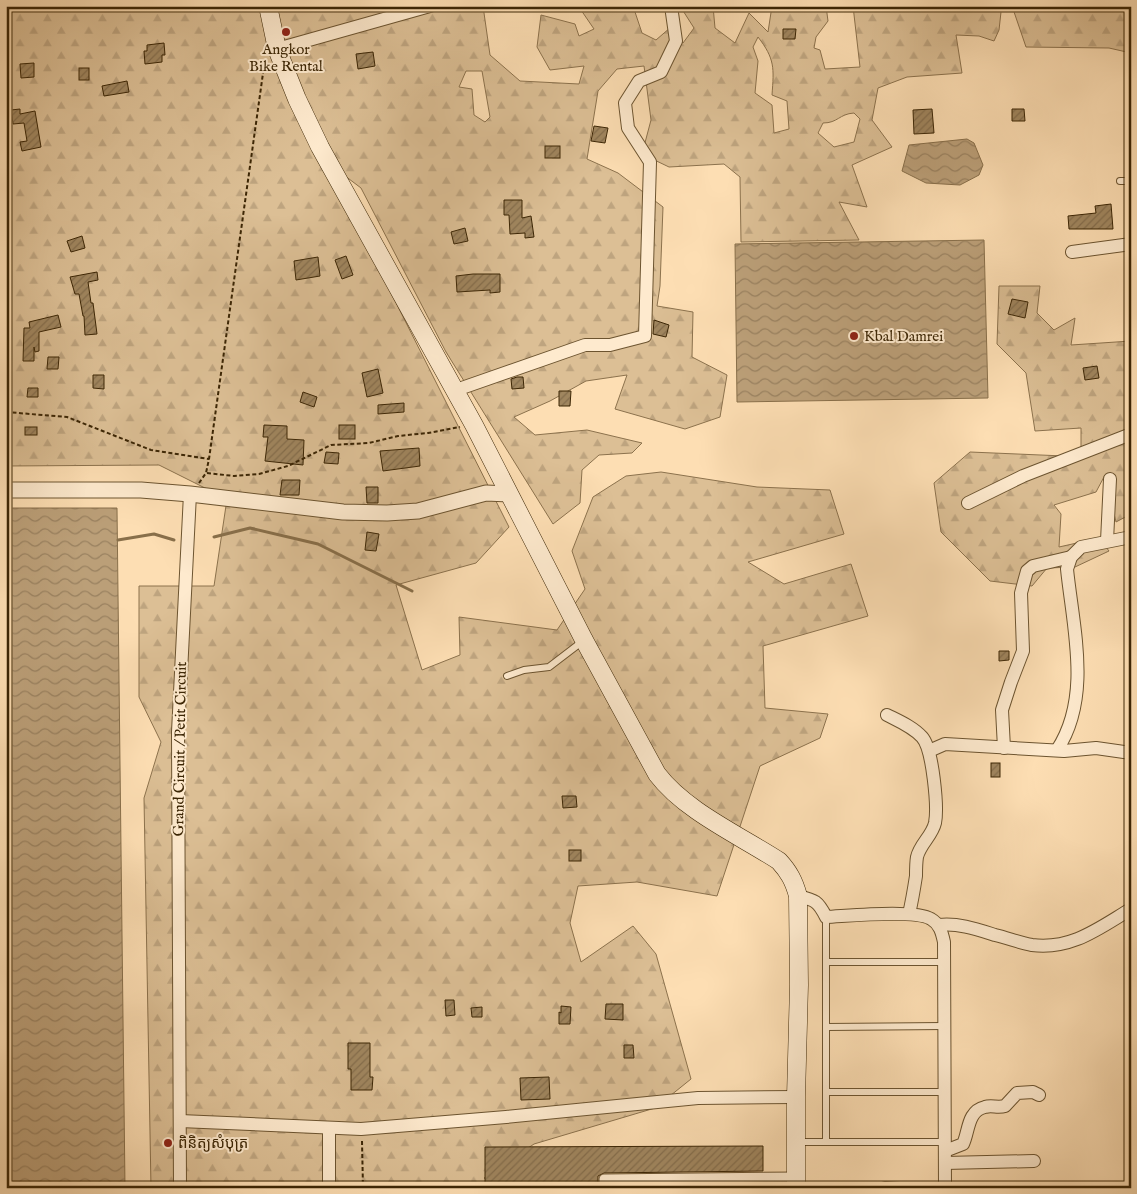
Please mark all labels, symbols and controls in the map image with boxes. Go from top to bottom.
marker: Angkor Bike Rental [280,26,292,38]
place label: Angkor Bike Rental [249,40,324,76]
place label: Kbal Damrei [864,327,943,346]
marker: Kbal Damrei [848,330,860,342]
street label: Grand Circuit / Petit Circuit [169,661,191,837]
place label: ពិនិត្យសំបុត្រ [178,1134,248,1153]
marker: ពិនិត្យសំបុត្រ [162,1137,174,1149]

